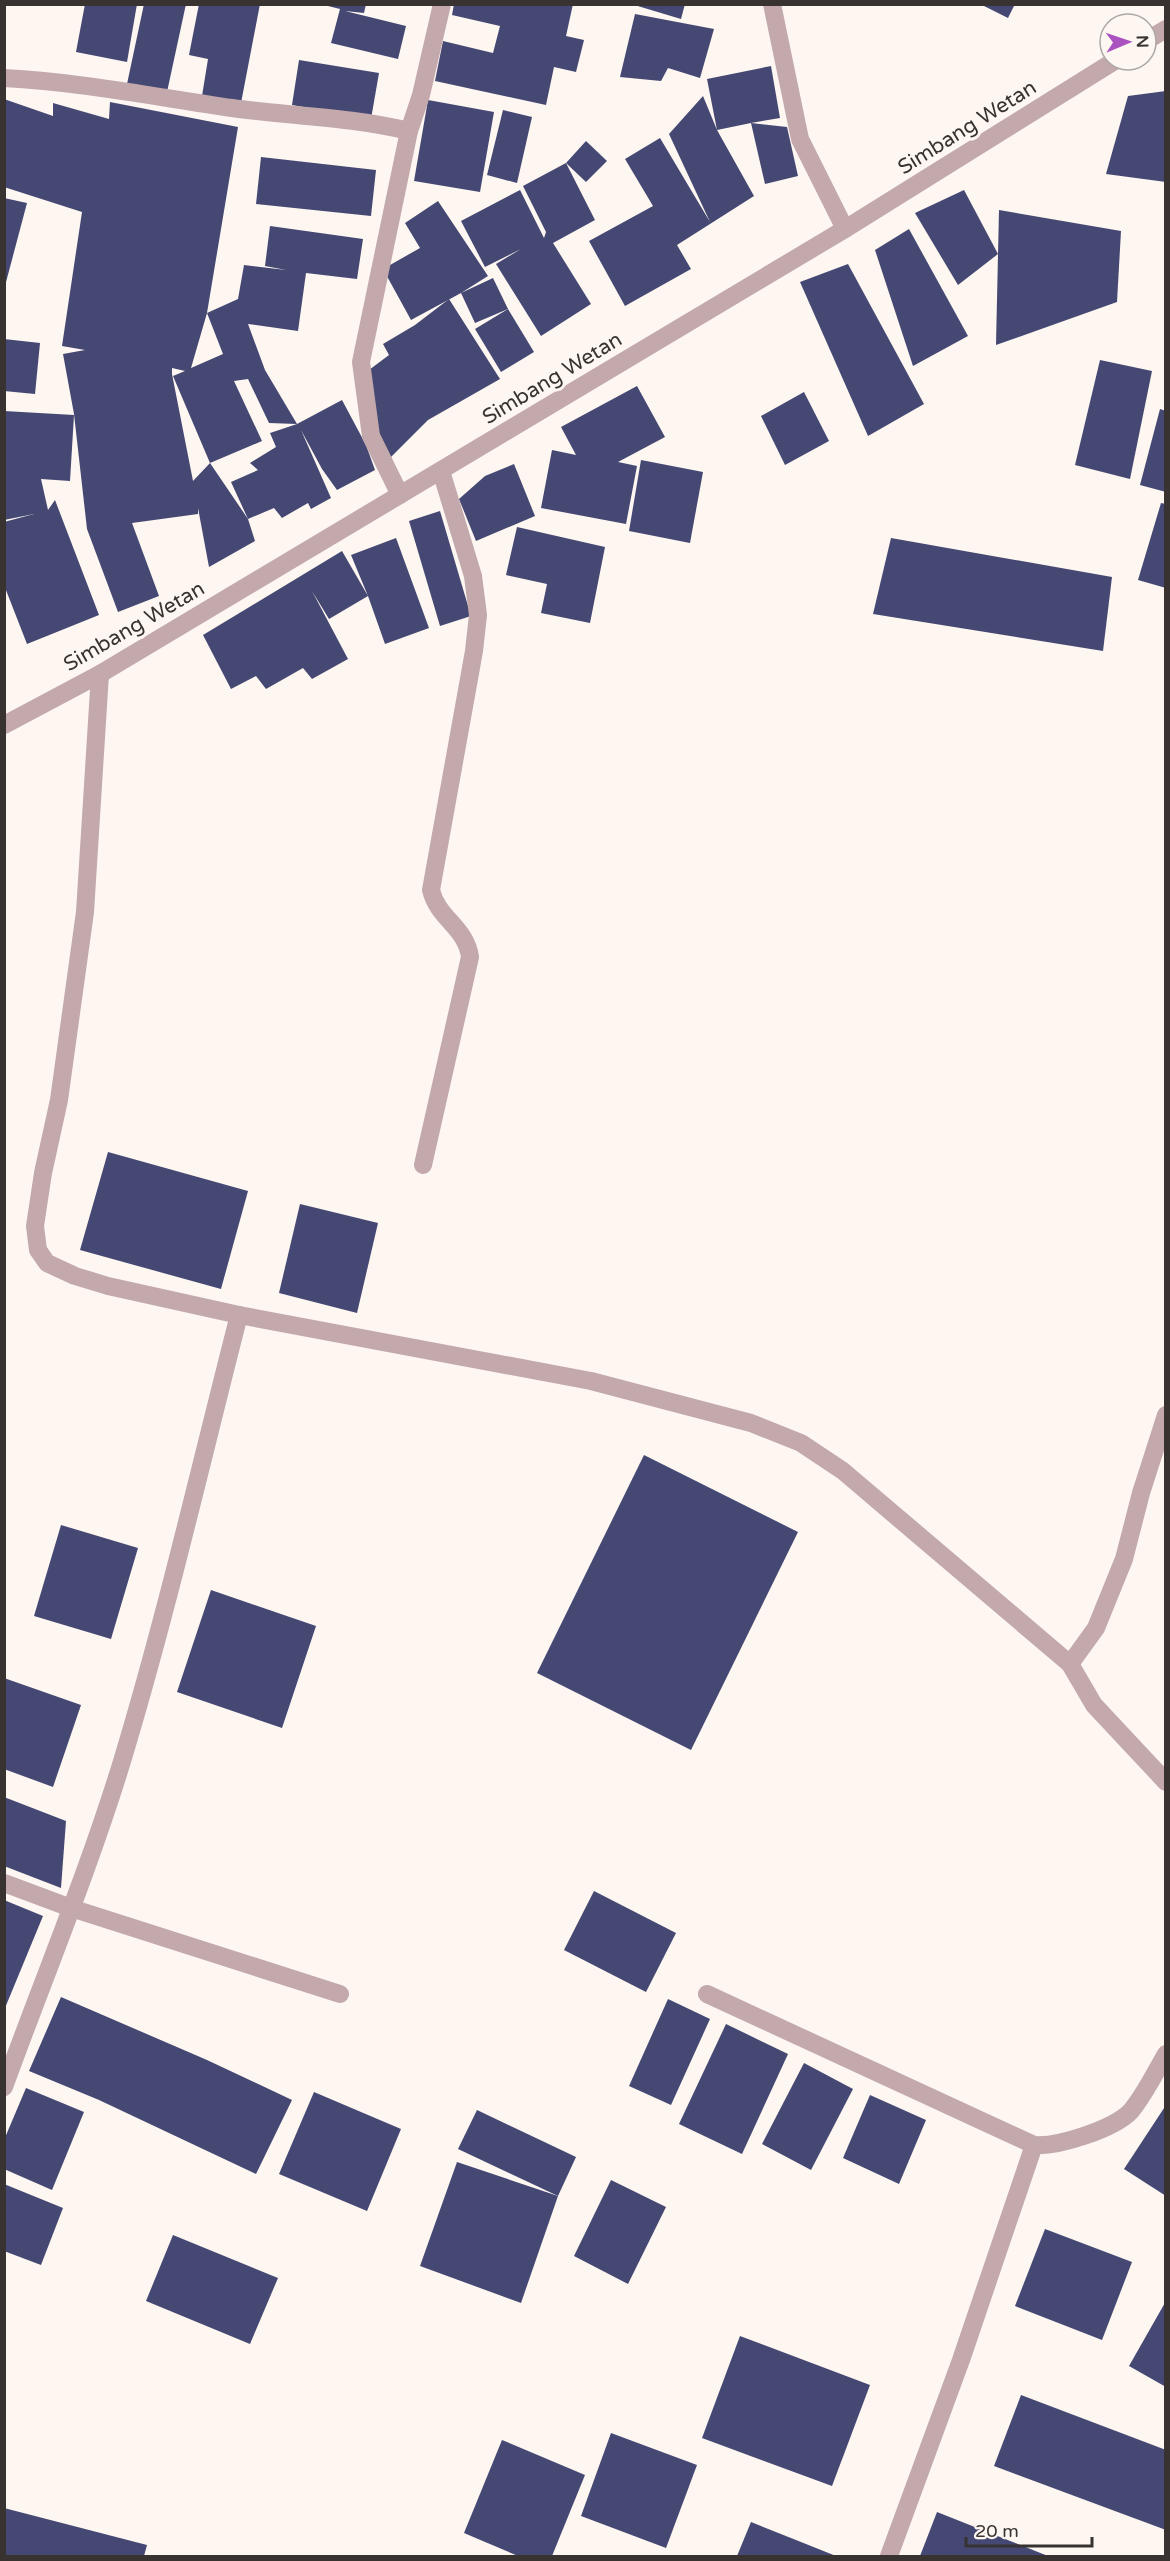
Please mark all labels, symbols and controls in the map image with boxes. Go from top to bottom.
north arrow [1098,12,1158,72]
text: N [1132,35,1152,48]
street label: Simbang Wetan [893,75,1041,180]
street label: Simbang Wetan [478,327,627,430]
street label: Simbang Wetan [59,576,209,677]
scale bar [966,2510,1092,2548]
text: 20 m [975,2520,1019,2542]

